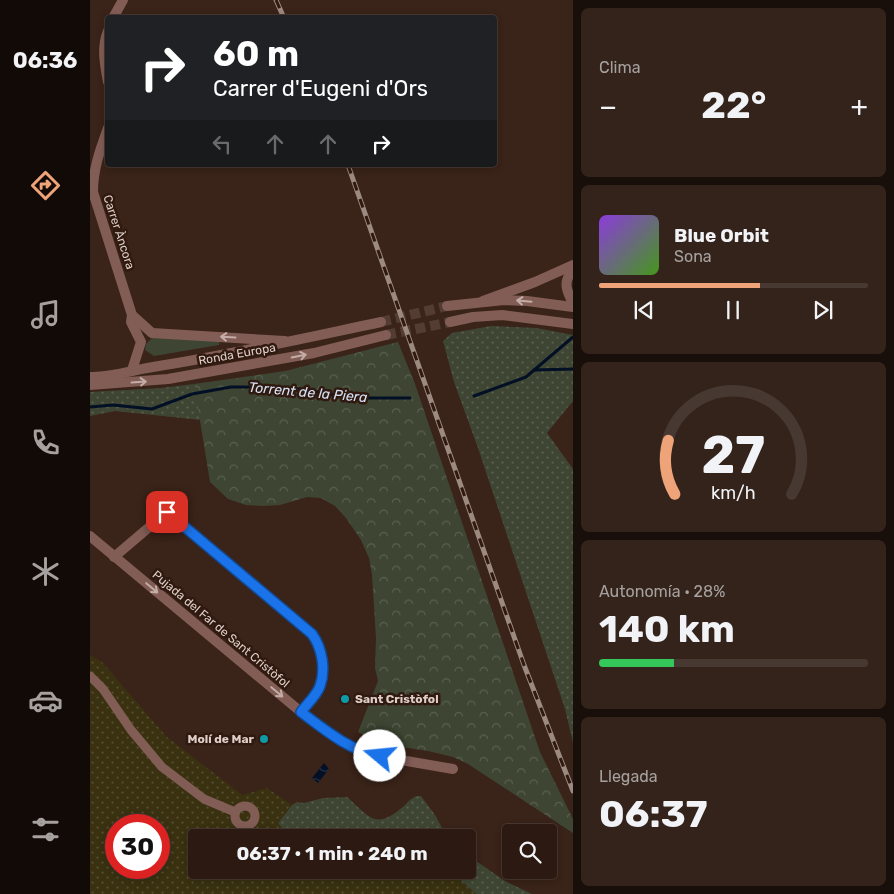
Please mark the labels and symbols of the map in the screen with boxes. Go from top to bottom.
street label: Carrer Àncora [100,193,138,271]
one-way arrow [517,296,533,306]
one-way arrow [220,333,236,342]
street label: Ronda Europa [197,340,277,368]
one-way arrow [290,350,306,360]
one-way arrow [130,377,146,386]
water label: Torrent de la Piera [248,379,368,406]
pin [146,491,188,533]
street label: Pujada del Far de Sant Cristòfol [150,567,292,691]
one-way arrow [145,582,158,593]
one-way arrow [270,686,283,697]
place label: Sant Cristòfol [355,692,439,706]
marker: Sant Cristòfol [339,693,351,705]
position arrow [353,729,405,781]
place label: Molí de Mar [188,732,255,746]
marker: Molí de Mar [258,733,270,745]
speed limit sign: 30 [105,814,170,879]

